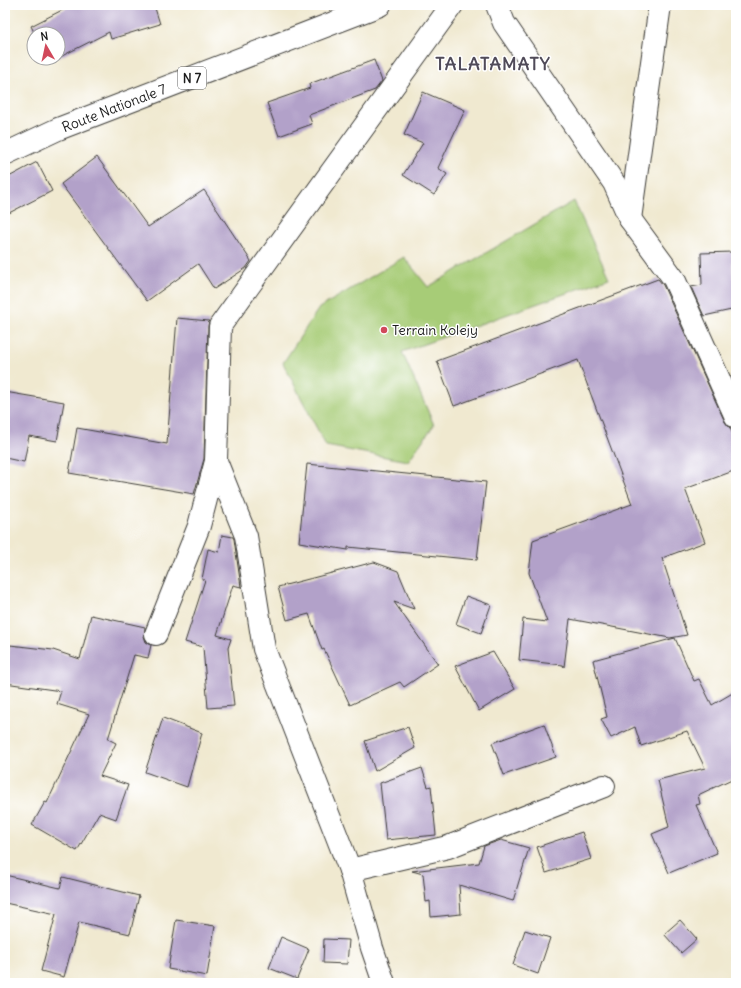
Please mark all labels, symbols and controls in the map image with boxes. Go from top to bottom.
north arrow [26,26,66,66]
text: N [40,29,49,44]
district label: TALATAMATY [435,52,551,75]
road number: N 7 [178,67,206,89]
street label: Route Nationale 7 [59,80,169,136]
place label: Terrain Kolejy [392,321,478,339]
marker: Terrain Kolejy [379,325,389,335]

